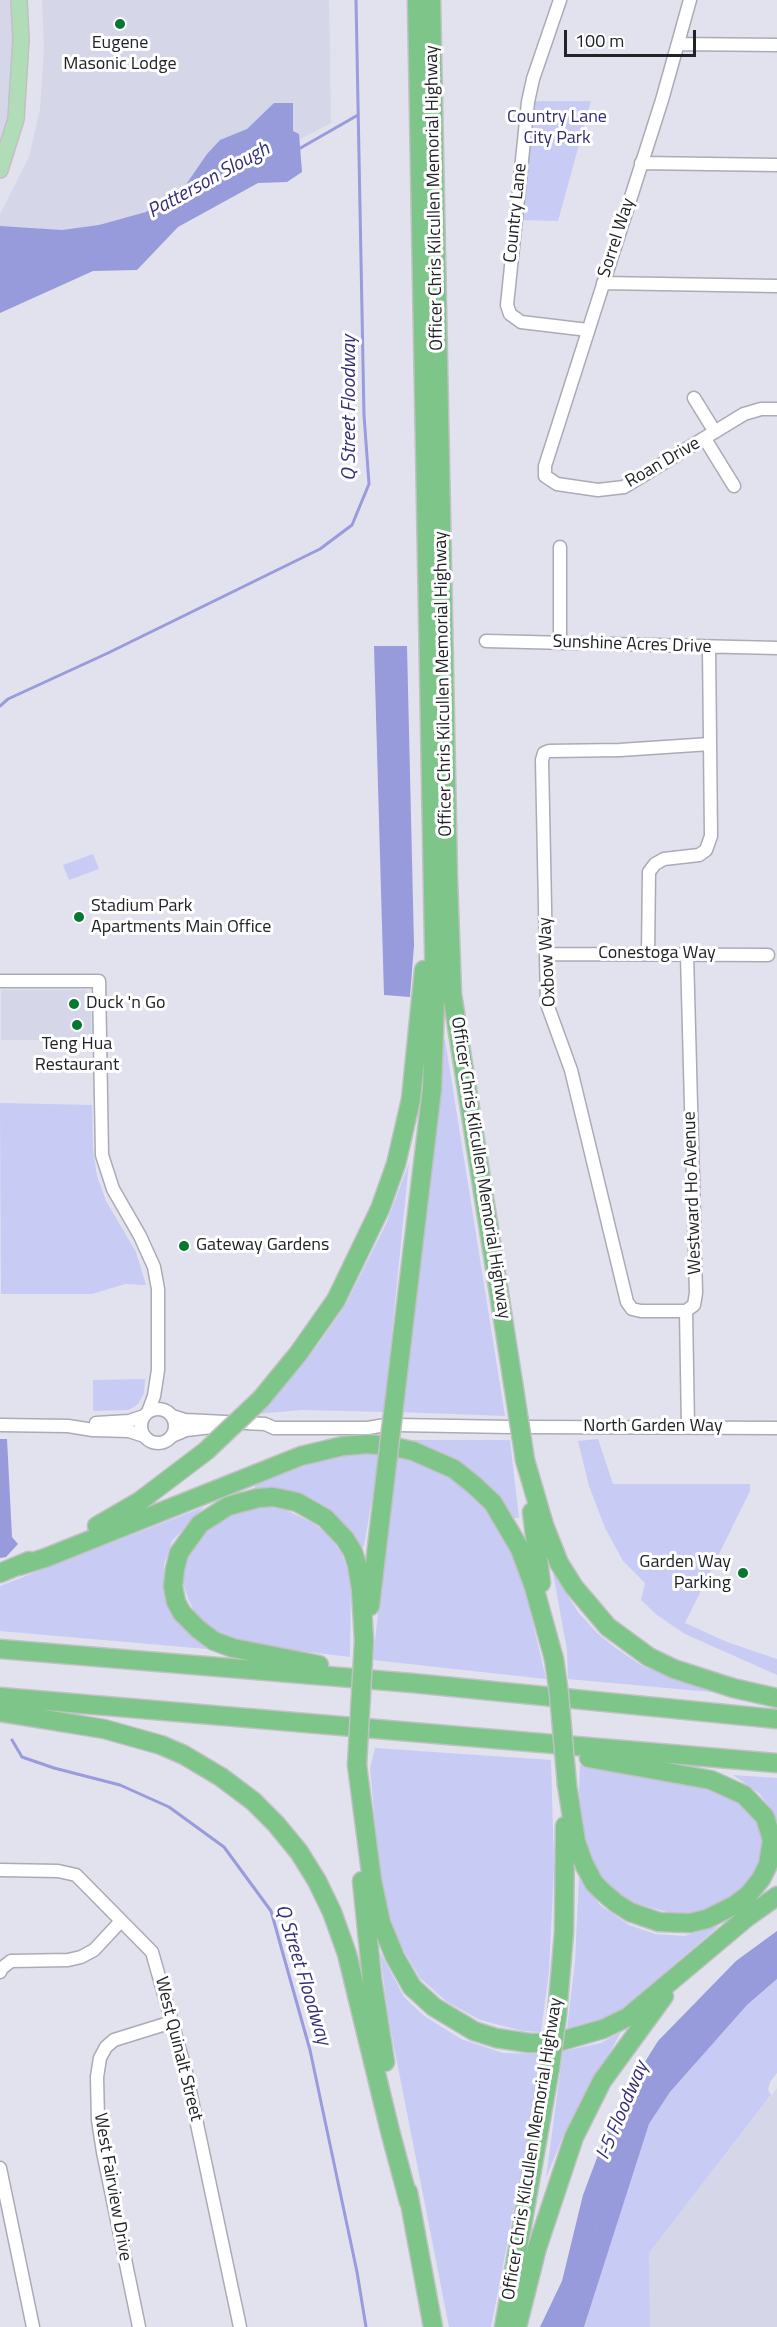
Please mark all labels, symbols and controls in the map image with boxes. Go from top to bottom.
marker: Eugene Masonic Lodge [113,17,127,31]
scale bar [567,18,699,56]
text: 100 m [575,27,624,54]
place label: Eugene Masonic Lodge [63,33,177,76]
street label: Officer Chris Kilcullen Memorial Highway [422,45,448,351]
park label: Country Lane City Park [507,107,607,150]
water label: Patterson Slough [144,138,274,224]
street label: Country Lane [500,162,532,264]
street label: Sorrel Way [594,196,640,280]
water label: Q Street Floodway [338,335,362,481]
street label: Roan Drive [622,433,704,493]
street label: Officer Chris Kilcullen Memorial Highway [431,531,457,837]
street label: Sunshine Acres Drive [552,631,712,659]
place label: Stadium Park Apartments Main Office [91,896,271,938]
marker: Stadium Park Apartments Main Office [72,910,86,924]
street label: Oxbow Way [535,917,561,1007]
street label: Conestoga Way [598,943,716,965]
place label: Duck 'n Go [86,993,166,1015]
marker: Duck 'n Go [67,997,81,1011]
street label: Officer Chris Kilcullen Memorial Highway [445,1015,515,1321]
marker: Teng Hua Restaurant [70,1018,84,1032]
place label: Teng Hua Restaurant [35,1034,119,1076]
street label: Westward Ho Avenue [679,1111,707,1275]
place label: Gateway Gardens [196,1235,329,1257]
marker: Gateway Gardens [177,1239,191,1253]
street label: North Garden Way [583,1416,723,1438]
place label: Garden Way Parking [639,1552,731,1594]
marker: Garden Way Parking [736,1566,750,1580]
water label: Q Street Floodway [269,1902,335,2048]
street label: West Quinalt Street [150,1974,206,2124]
street label: Officer Chris Kilcullen Memorial Highway [498,1996,568,2302]
water label: I-5 Floodway [592,2058,654,2164]
street label: West Fairview Drive [88,2111,136,2263]

